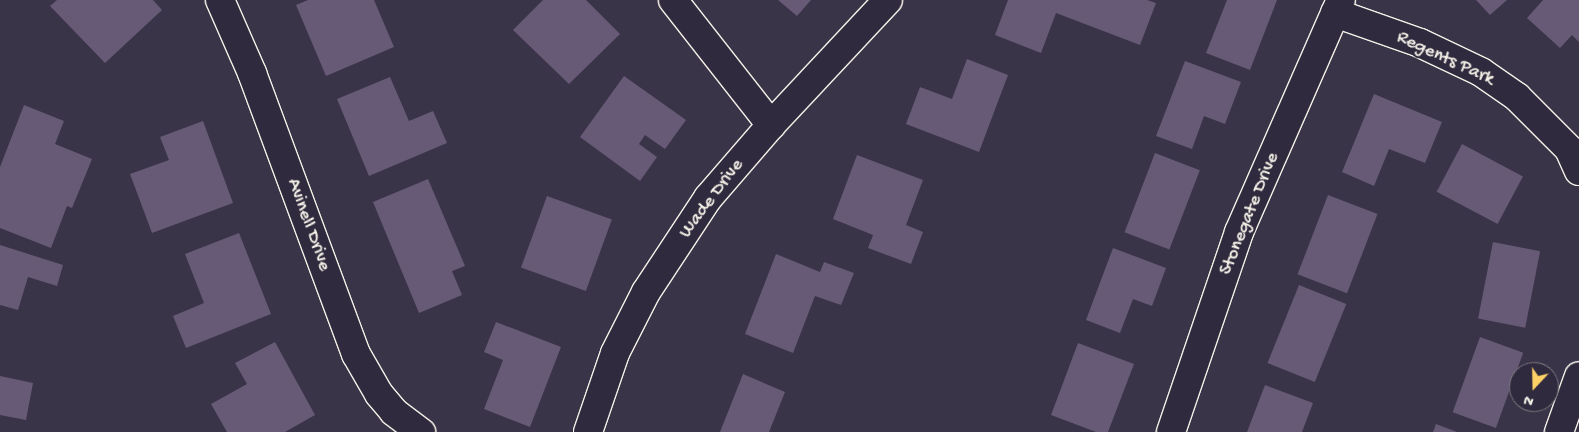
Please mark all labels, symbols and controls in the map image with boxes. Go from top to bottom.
street label: Regents Park [1393,27,1497,91]
street label: Stonegate Drive [1215,149,1285,279]
street label: Wade Drive [675,155,749,243]
street label: Avinell Drive [281,176,335,274]
north arrow [1509,362,1559,412]
text: N [1521,391,1536,410]

